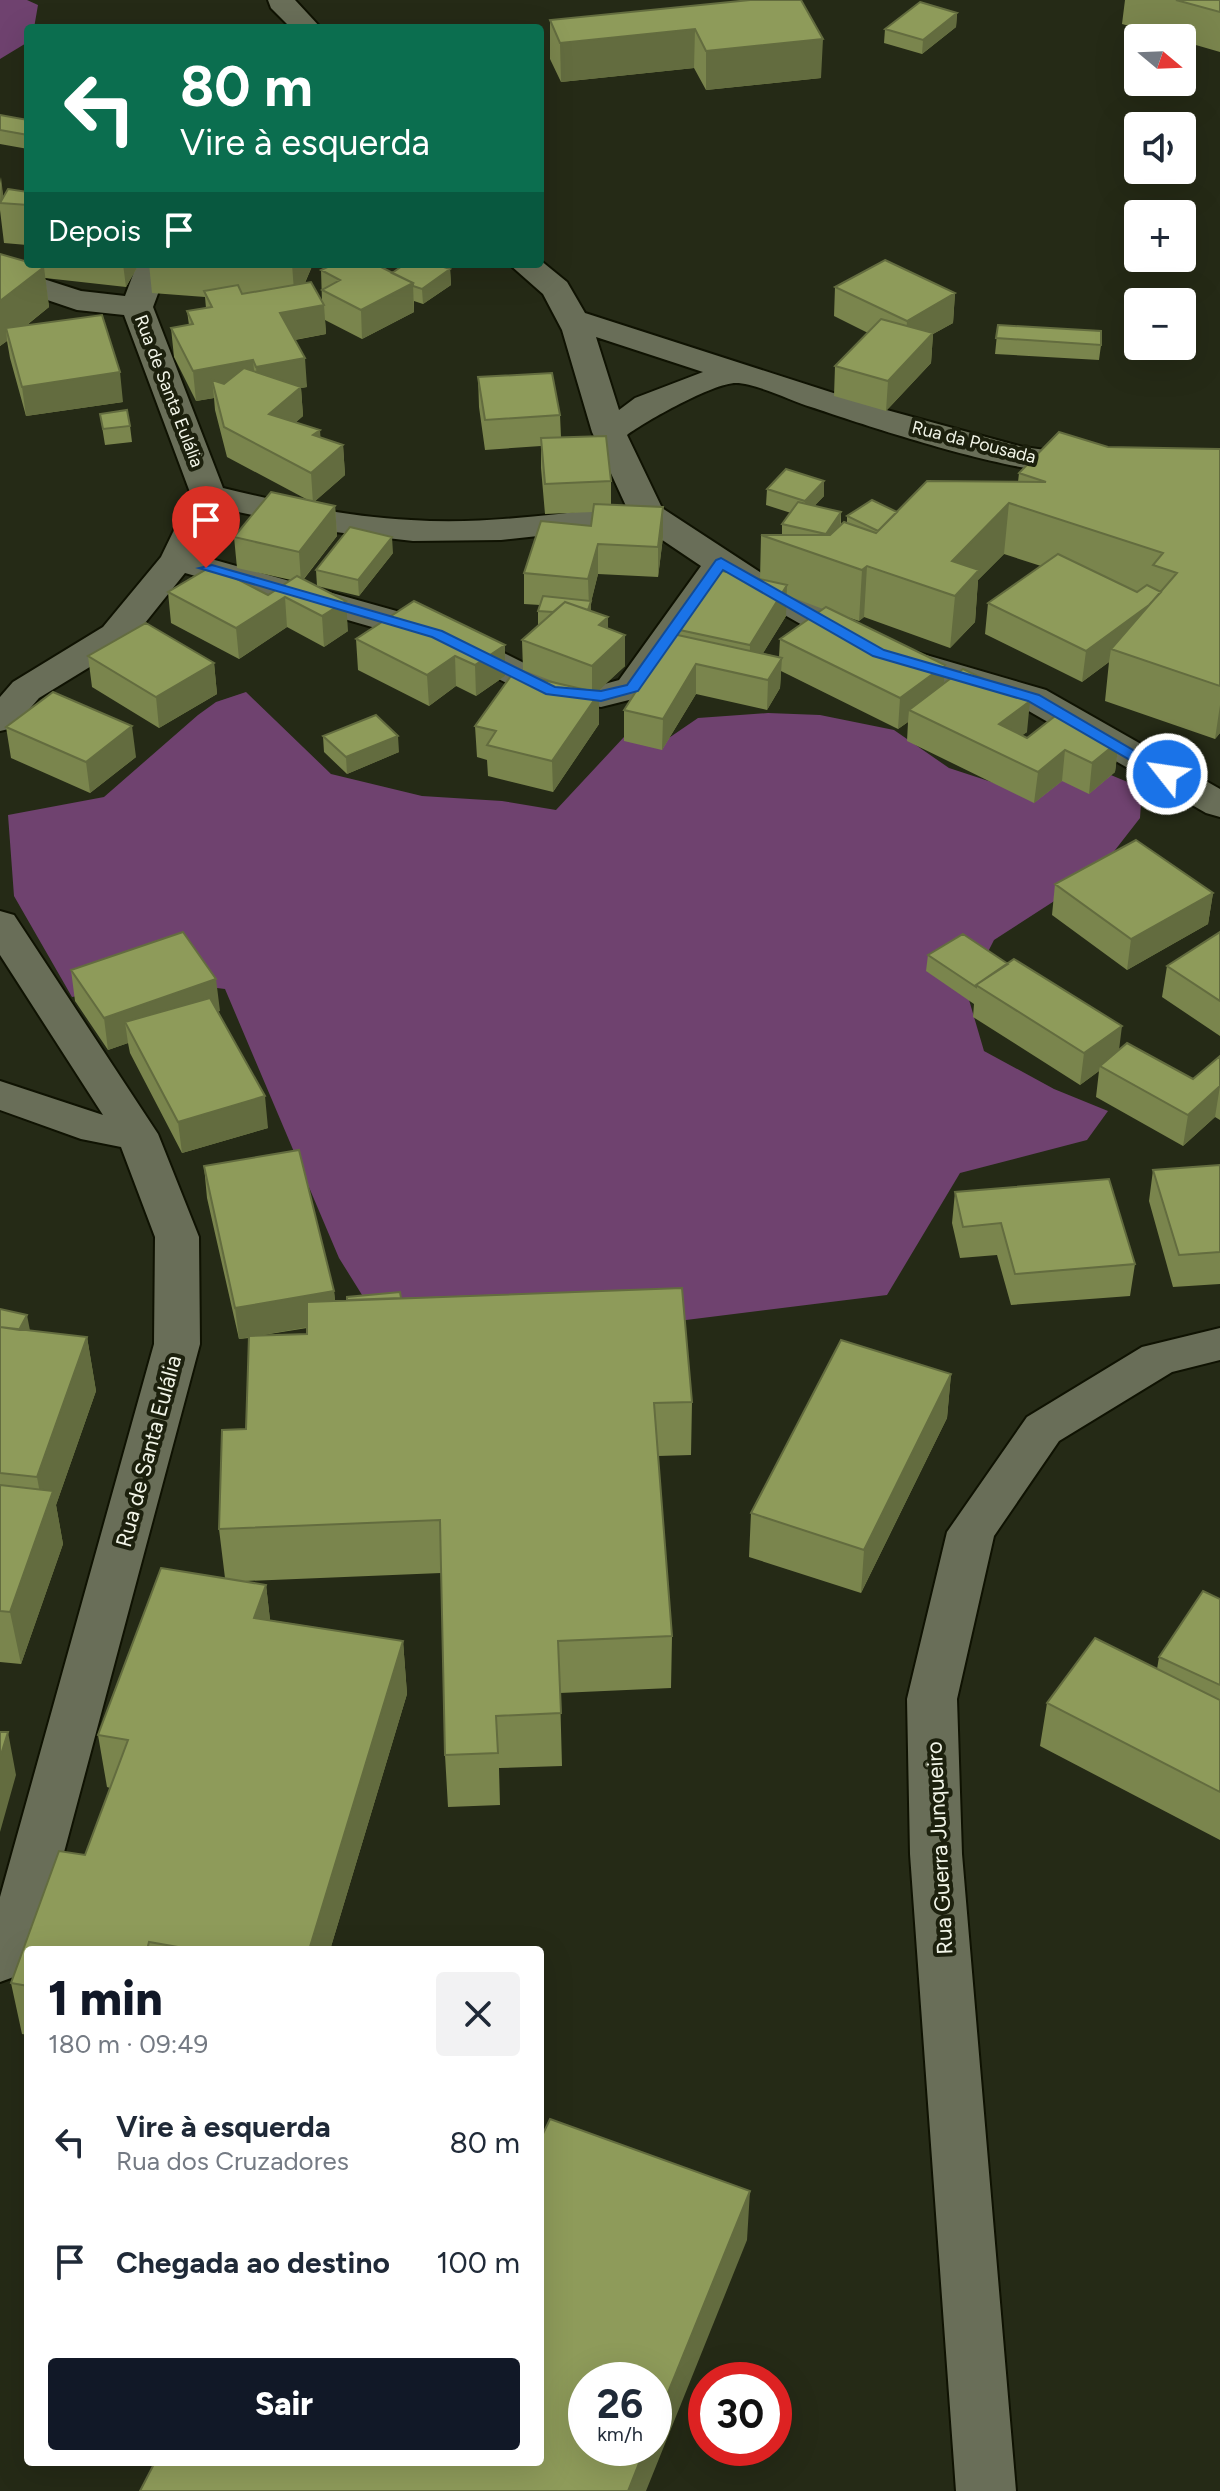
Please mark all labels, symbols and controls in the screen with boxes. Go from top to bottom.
north arrow [1124,24,1196,96]
map controls [1124,24,1196,360]
text: 80 m [180,53,313,120]
icon: left [48,56,152,160]
button: sound [1124,112,1196,184]
text: Vire à esquerda [180,121,430,164]
button: + [1124,200,1196,272]
icon: arrive [157,208,201,252]
text: Depois [48,212,141,249]
button: − [1124,288,1196,360]
street label: Rua de Santa Eulália [130,312,208,470]
street label: Rua da Pousada [910,416,1038,468]
pin [172,486,240,568]
icon: arrive [184,498,228,542]
position arrow [1125,732,1209,816]
street label: Rua de Santa Eulália [110,1352,187,1550]
street label: Rua Guerra Junqueiro [920,1741,959,1955]
text: 1 min [48,1969,163,2027]
button: close [436,1972,520,2056]
text: 180 m · 09:49 [48,2028,208,2060]
text: Vire à esquerda [116,2108,331,2145]
icon: left [48,2120,92,2164]
text: 80 m [449,2124,520,2161]
text: Rua dos Cruzadores [116,2145,349,2177]
icon: arrive [48,2240,92,2284]
text: Chegada ao destino [116,2244,390,2281]
text: 100 m [436,2244,520,2281]
button: Sair [48,2358,520,2450]
speed limit sign: 30 [688,2362,792,2466]
text: 26 [597,2380,643,2428]
text: km/h [597,2422,643,2446]

